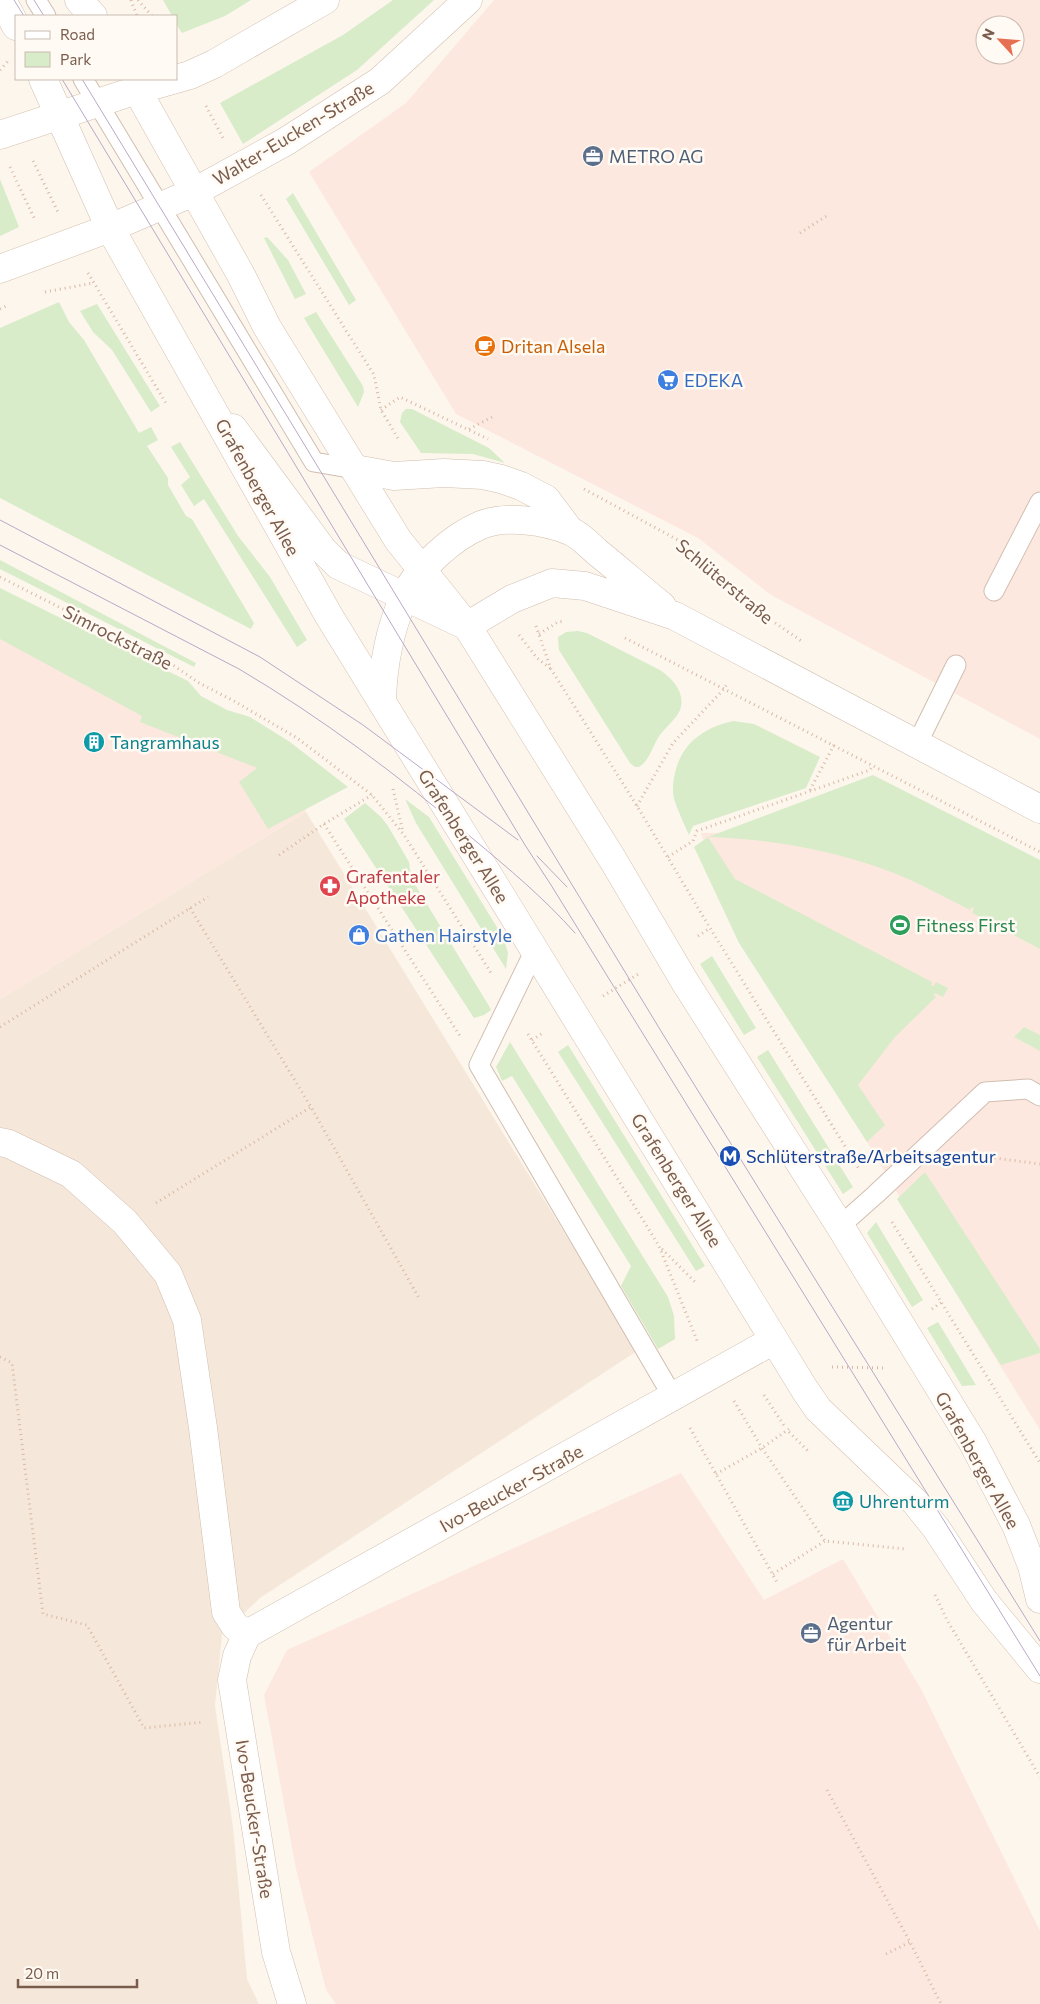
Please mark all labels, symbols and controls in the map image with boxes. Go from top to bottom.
legend [15,15,178,80]
north arrow [975,15,1025,65]
text: Road [60,25,95,43]
text: N [978,26,998,43]
text: Park [60,50,91,68]
street label: Walter-Eucken-Straße [209,76,377,190]
office icon: METRO AG [581,144,605,168]
place label: METRO AG [609,145,703,167]
cafe icon: Dritan Alsela [473,334,497,358]
place label: Dritan Alsela [501,335,605,357]
supermarket icon: EDEKA [656,368,680,392]
place label: EDEKA [684,369,743,391]
street label: Grafenberger Allee [211,414,305,560]
street label: Schlüterstraße [672,534,778,628]
street label: Simrockstraße [60,600,176,674]
building icon: Tangramhaus [82,730,106,754]
place label: Tangramhaus [110,731,220,753]
street label: Grafenberger Allee [414,765,514,907]
place label: Grafentaler Apotheke [346,865,440,908]
pharmacy icon: Grafentaler Apotheke [318,874,342,898]
sports icon: Fitness First [888,913,912,937]
place label: Fitness First [916,914,1015,936]
shop icon: Gathen Hairstyle [347,923,371,947]
place label: Gathen Hairstyle [375,924,512,946]
street label: Grafenberger Allee [627,1109,727,1251]
metro station icon: Schlüterstraße/Arbeitsagentur [718,1144,742,1168]
place label: Schlüterstraße/Arbeitsagentur [746,1145,996,1167]
street label: Grafenberger Allee [931,1387,1025,1533]
street label: Ivo-Beucker-Straße [435,1439,587,1537]
museum icon: Uhrenturm [831,1489,855,1513]
place label: Uhrenturm [859,1490,949,1512]
place label: Agentur für Arbeit [827,1612,907,1655]
office icon: Agentur für Arbeit [799,1621,823,1645]
street label: Ivo-Beucker-Straße [232,1738,278,1900]
scale bar [18,1956,136,1988]
text: 20 m [25,1964,59,1982]

